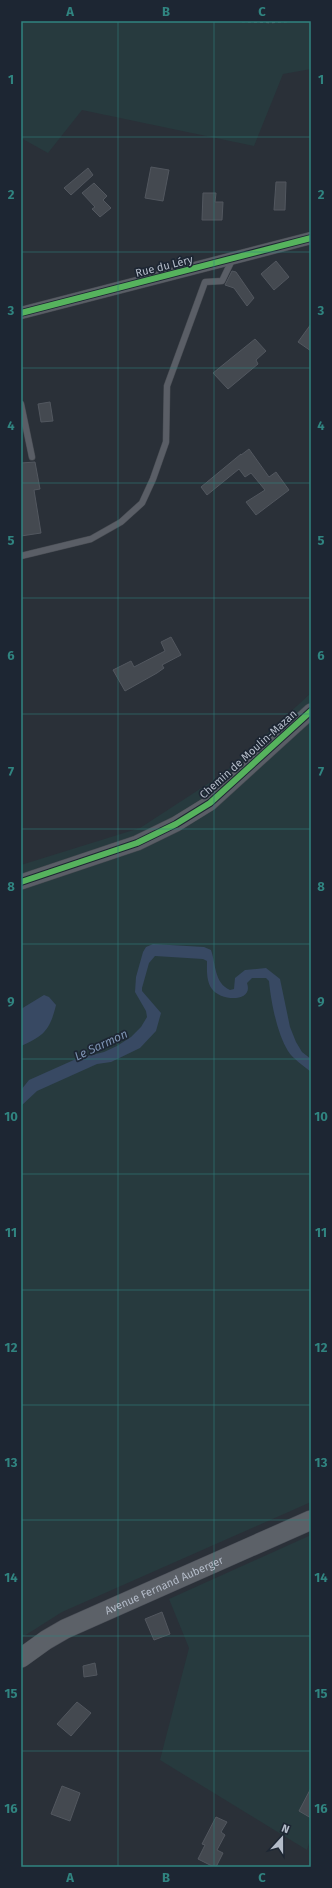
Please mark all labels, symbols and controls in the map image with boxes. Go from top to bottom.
text: A [65,4,74,19]
text: B [162,4,170,19]
text: C [258,4,266,19]
text: 1 [8,72,14,87]
text: 1 [318,72,324,87]
text: 2 [8,187,15,202]
text: 2 [318,187,325,202]
street label: Rue du Léry [134,253,195,280]
text: 3 [7,303,15,318]
text: 3 [317,303,325,318]
text: 4 [7,418,15,433]
text: 4 [317,418,325,433]
text: 5 [8,533,15,548]
text: 5 [318,533,325,548]
text: 6 [7,648,15,663]
text: 6 [317,648,325,663]
street label: Chemin de Moulin-Mazan [197,707,300,801]
text: 7 [8,764,14,779]
text: 7 [318,764,324,779]
text: 8 [7,879,15,894]
text: 8 [317,879,325,894]
text: 9 [7,994,15,1009]
text: 9 [317,994,325,1009]
water label: Le Sarmon [72,1027,130,1063]
text: 10 [4,1109,18,1124]
text: 10 [314,1109,328,1124]
text: 11 [5,1225,17,1240]
text: 11 [315,1225,327,1240]
text: 12 [5,1340,18,1355]
text: 12 [315,1340,328,1355]
text: 13 [5,1455,18,1470]
text: 13 [315,1455,328,1470]
street label: Avenue Fernand Auberger [103,1553,226,1618]
text: 14 [4,1570,18,1585]
text: 14 [314,1570,328,1585]
text: 15 [4,1686,18,1701]
text: 15 [314,1686,328,1701]
text: 16 [4,1801,18,1816]
text: 16 [314,1801,328,1816]
north arrow [262,1818,302,1858]
text: N [280,1822,291,1837]
text: A [65,1870,74,1885]
text: B [162,1870,170,1885]
text: C [258,1870,266,1885]

